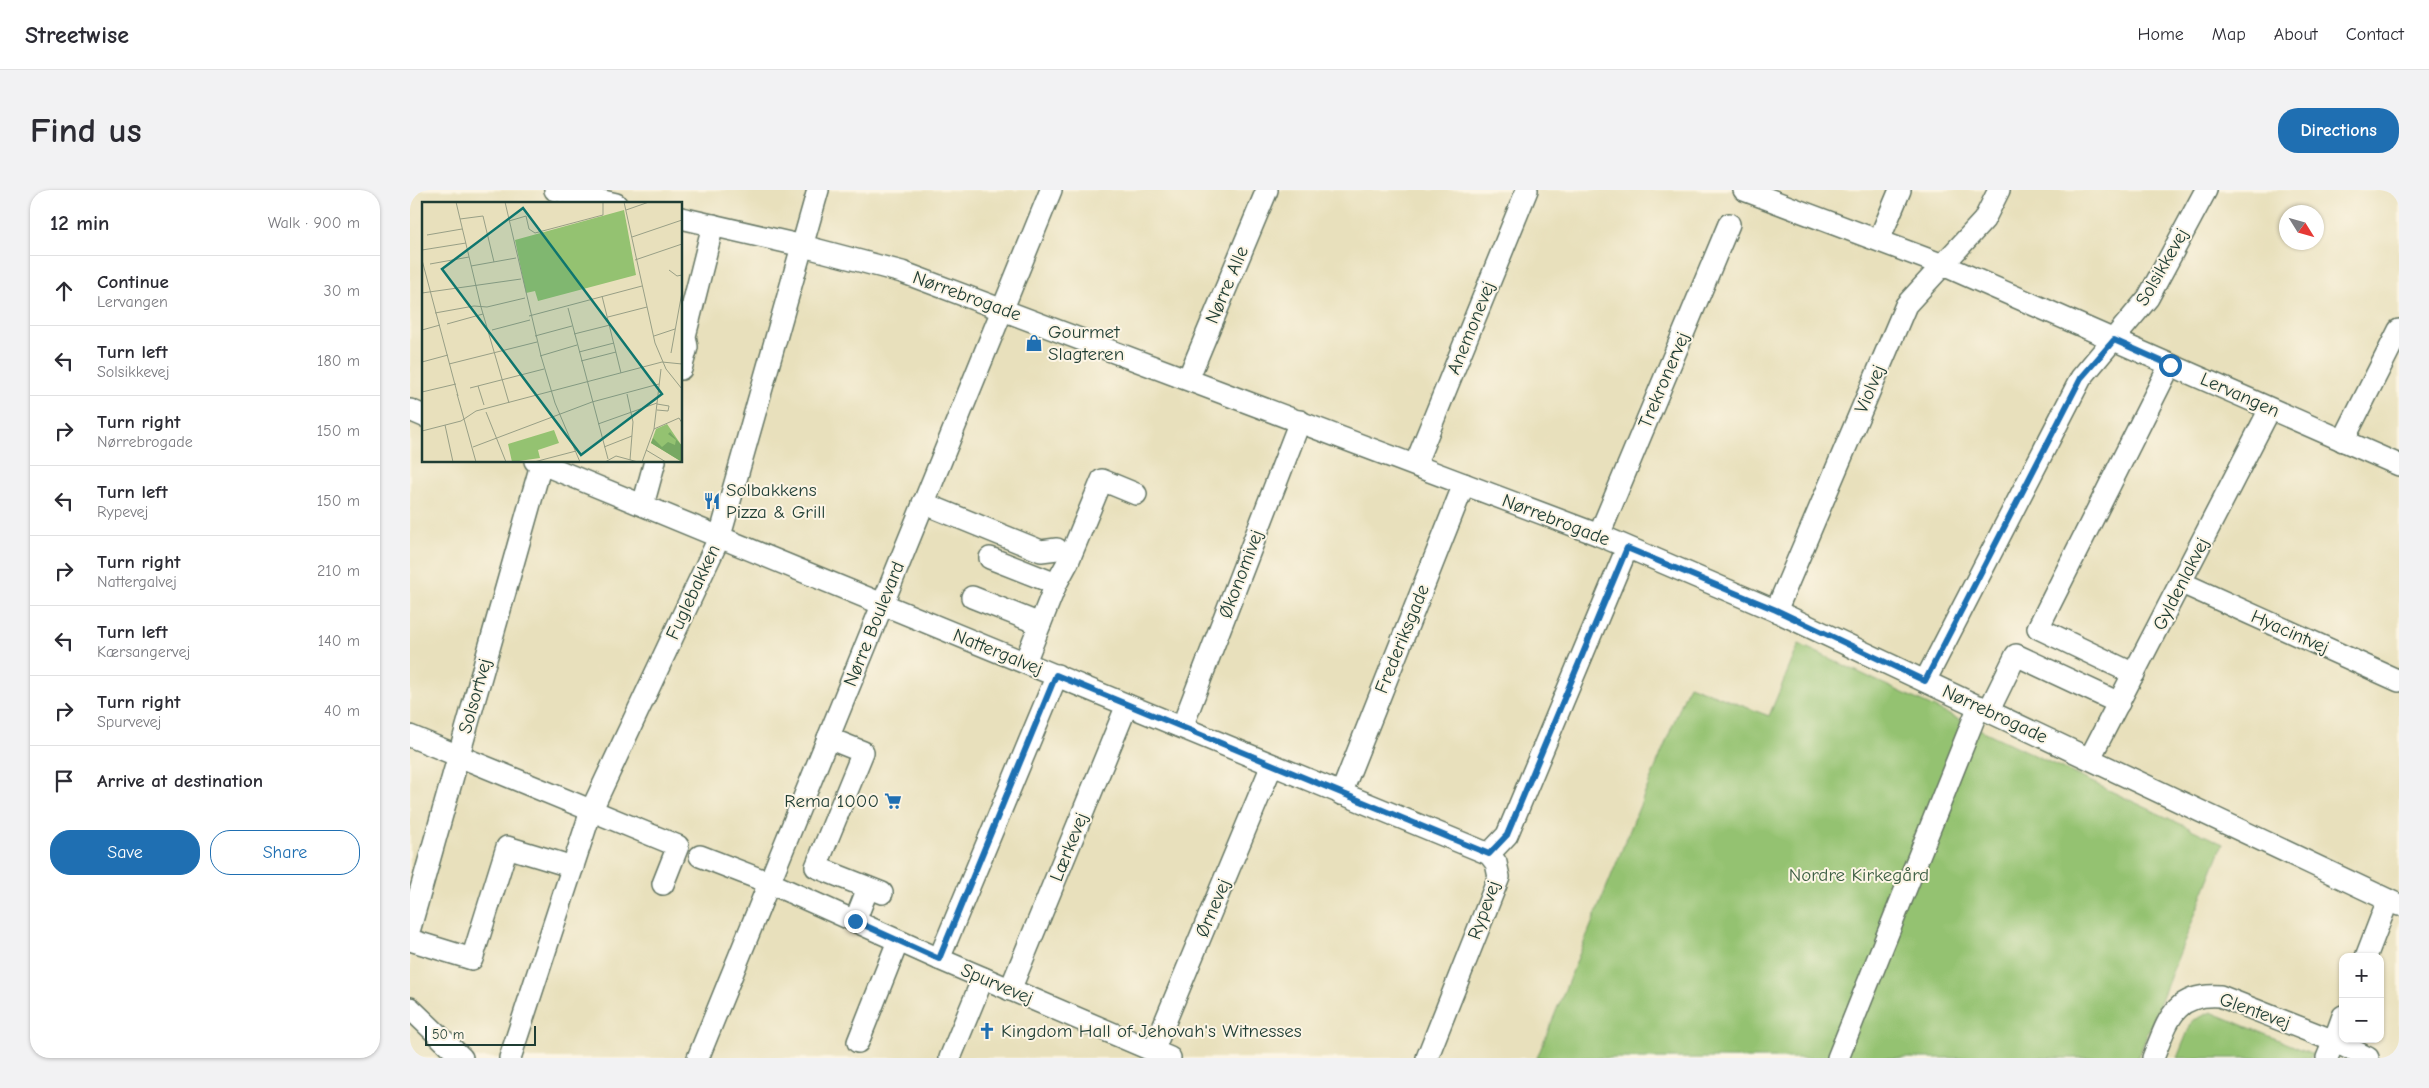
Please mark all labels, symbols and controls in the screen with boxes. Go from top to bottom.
text: Streetwise [25,21,129,49]
text: Home [2137,24,2184,45]
text: Map [2212,24,2246,45]
text: About [2274,24,2318,45]
text: Contact [2346,24,2404,45]
button: Directions [2278,108,2399,153]
text: Find us [30,110,142,151]
inset map [422,202,682,462]
north arrow [2279,205,2324,250]
text: 12 min [50,211,109,235]
text: Walk · 900 m [268,214,360,232]
street label: Solsikkevej [2131,224,2193,310]
street label: Nørre Alle [1201,243,1253,327]
street label: Nørrebrogade [910,266,1024,326]
text: Continue [97,271,169,293]
icon: ahead [50,277,78,305]
street label: Anemonevej [1442,278,1500,378]
text: 30 m [324,282,360,300]
text: Lervangen [97,293,168,311]
place label: Gourmet Slagteren [1048,321,1124,365]
street label: Trekronervej [1634,329,1694,431]
shop icon: Gourmet Slagteren [1024,333,1044,353]
text: Turn left [97,341,168,363]
icon: left [50,347,78,375]
text: 180 m [317,352,360,370]
route start [2159,354,2182,377]
street label: Violvej [1850,362,1890,416]
text: Solsikkevej [97,363,169,381]
street label: Lervangen [2197,368,2283,422]
text: Turn right [97,411,181,433]
icon: right [50,417,78,445]
text: 150 m [317,422,360,440]
text: Nørrebrogade [97,433,193,451]
place label: Solbakkens Pizza & Grill [726,479,826,523]
text: Turn left [97,481,168,503]
icon: left [50,487,78,515]
street label: Nørrebrogade [1499,489,1613,551]
restaurant icon: Solbakkens Pizza & Grill [702,491,722,511]
text: 150 m [317,492,360,510]
text: Rypevej [97,503,148,521]
street label: Økonomivej [1214,527,1268,621]
street label: Gyldenlakvej [2148,534,2214,634]
street label: Fuglebakken [661,541,725,643]
text: Turn right [97,551,181,573]
icon: right [50,557,78,585]
street label: Nørre Boulevard [839,558,909,690]
text: 210 m [317,562,360,580]
text: Nattergalvej [97,573,177,591]
street label: Frederiksgade [1370,581,1434,697]
street label: Hyacintvej [2248,605,2332,659]
text: Turn left [97,621,168,643]
street label: Nattergalvej [950,624,1046,680]
icon: left [50,627,78,655]
text: 140 m [318,632,360,650]
text: Kærsangervej [97,643,190,661]
street label: Solsortvej [454,656,496,736]
street label: Nørrebrogade [1939,680,2051,748]
text: Turn right [97,691,181,713]
icon: right [50,697,78,725]
text: 40 m [324,702,360,720]
text: Spurvevej [97,713,161,731]
icon: arrive [50,767,78,795]
text: Arrive at destination [97,770,263,792]
place label: Rema 1000 [784,790,879,812]
supermarket icon: Rema 1000 [883,791,903,811]
street label: Lærkevej [1045,809,1093,885]
button: Save [50,830,200,875]
button: Share [210,830,360,875]
park label: Nordre Kirkegård [1789,864,1929,886]
street label: Ørnevej [1191,876,1235,940]
street label: Rypevej [1463,878,1505,942]
route end [844,910,867,933]
map controls [2339,953,2384,1043]
button: + [2339,953,2384,998]
street label: Spurvevej [957,959,1037,1009]
street label: Glentevej [2217,988,2293,1034]
button: − [2339,998,2384,1043]
place label: Kingdom Hall of Jehovah's Witnesses [1001,1020,1302,1042]
church icon: Kingdom Hall of Jehovah's Witnesses [977,1021,997,1041]
scale bar [425,1023,536,1046]
text: 50 m [432,1026,464,1043]

